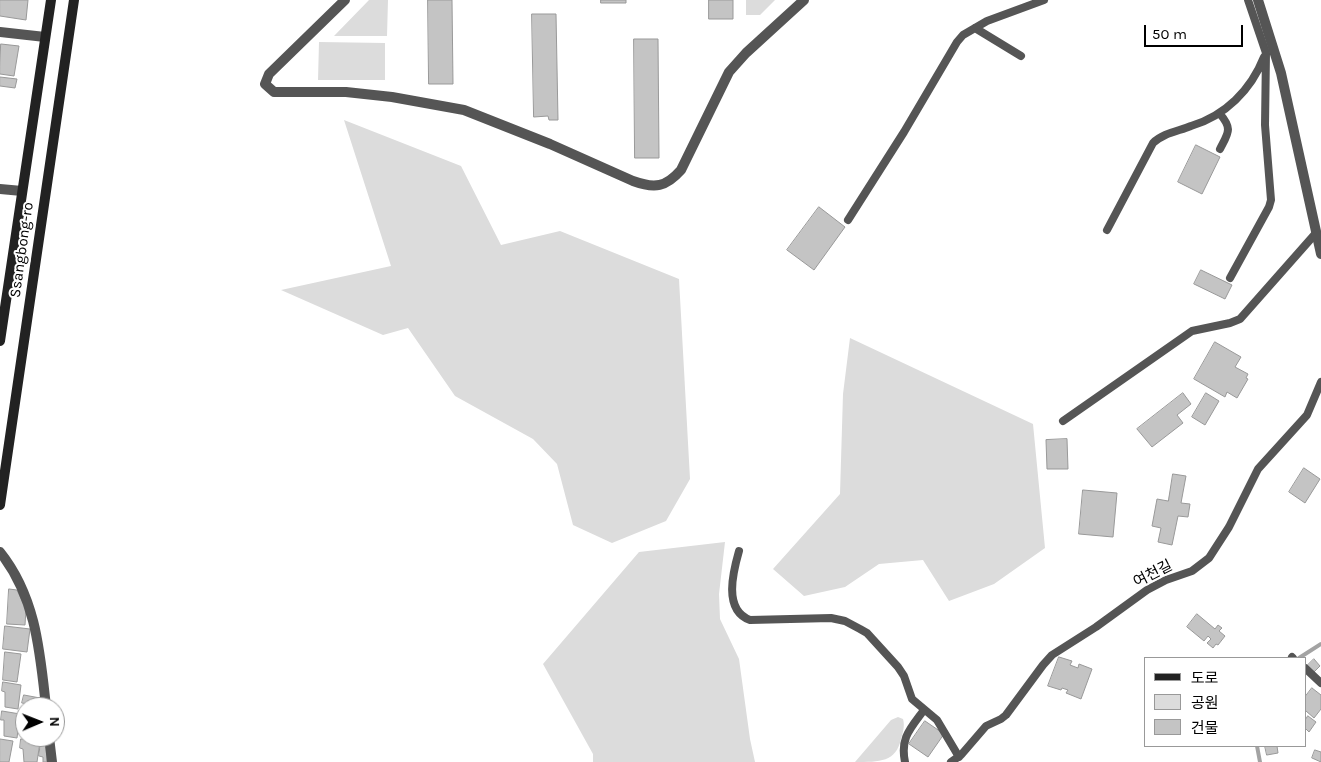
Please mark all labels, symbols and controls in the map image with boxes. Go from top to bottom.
scale bar [1146,15,1245,47]
text: 50 m [1152,25,1187,43]
street label: Ssangbong-ro [6,201,38,299]
street label: 여천길 [1130,557,1176,591]
legend [1144,657,1306,747]
text: 도로 [1191,669,1219,687]
text: 공원 [1191,694,1219,712]
north arrow [15,697,65,747]
text: N [46,717,63,727]
text: 건물 [1191,719,1219,737]

